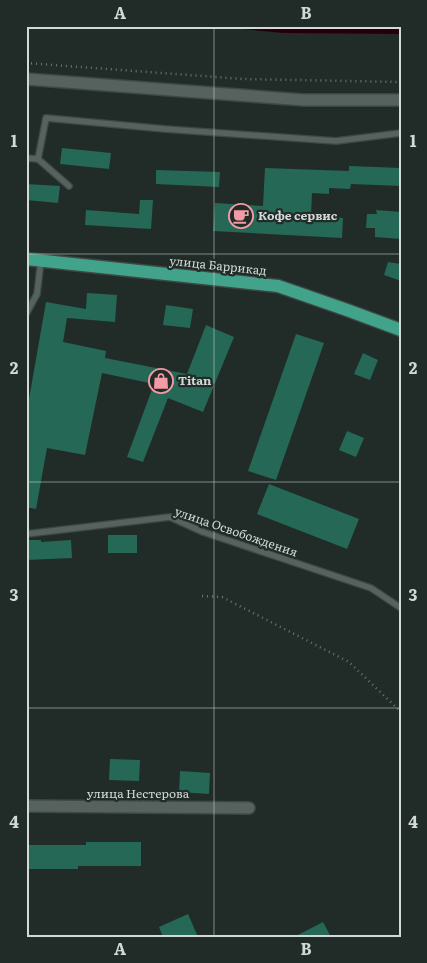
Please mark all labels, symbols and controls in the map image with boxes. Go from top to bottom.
text: A [114,0,126,24]
text: B [300,0,312,24]
text: 1 [11,128,18,152]
text: 1 [410,128,417,152]
cafe icon: Кофе сервис [228,203,254,229]
place label: Кофе сервис [258,206,338,224]
street label: улица Баррикад [169,251,268,279]
text: 2 [10,355,19,379]
text: 2 [409,355,418,379]
shop icon: Titan [148,368,174,394]
place label: Titan [178,371,212,389]
street label: улица Освобождения [172,502,300,561]
text: 3 [10,582,19,606]
text: 3 [409,582,418,606]
street label: улица Нестерова [87,784,190,802]
text: 4 [9,809,19,833]
text: 4 [408,809,418,833]
text: A [114,936,126,960]
text: B [300,936,312,960]

